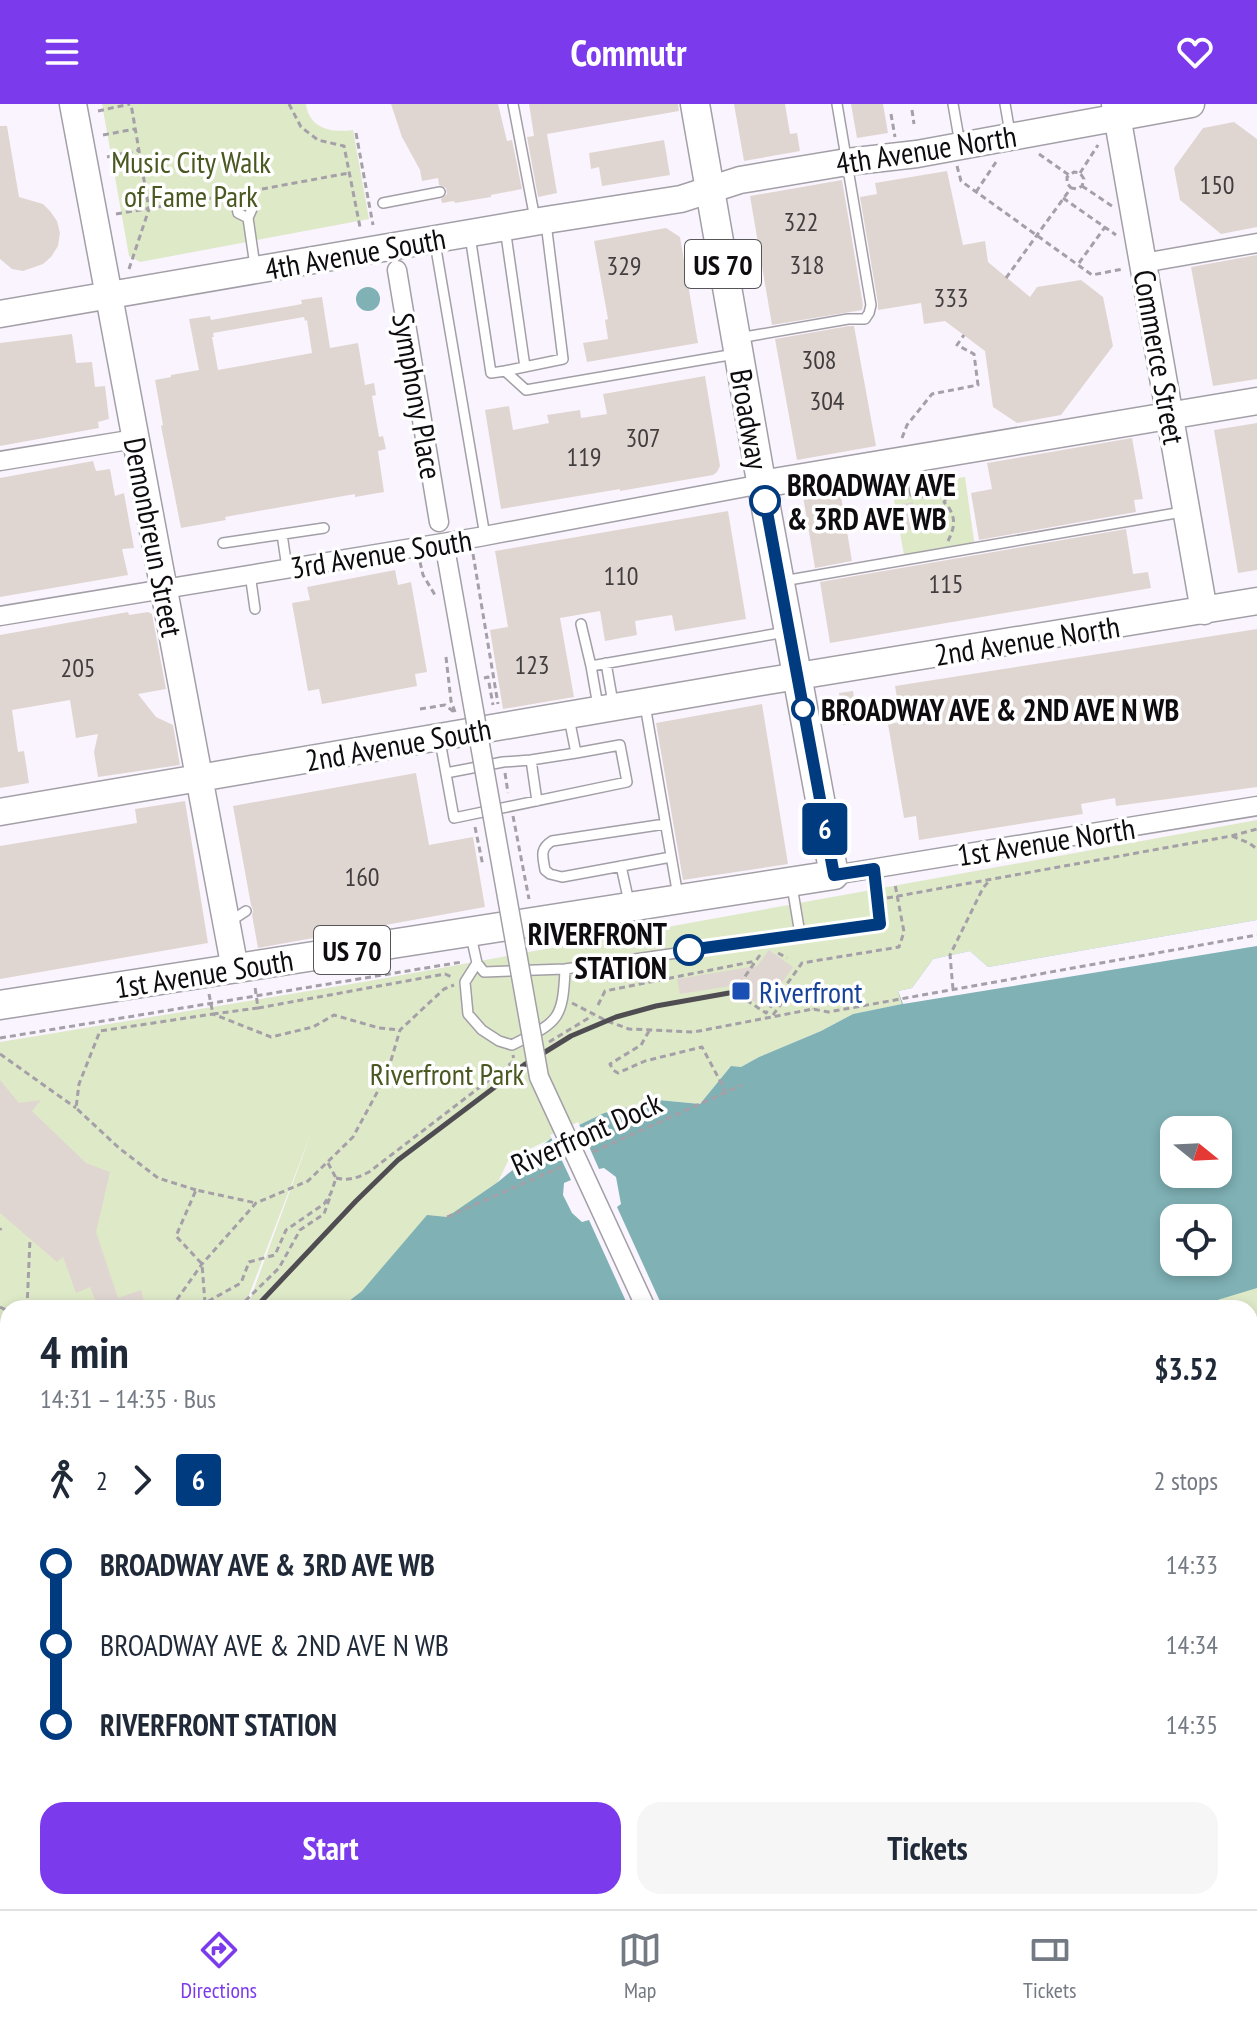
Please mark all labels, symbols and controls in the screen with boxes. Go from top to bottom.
text: Commutr [570,29,687,76]
icon: menu [40,30,84,74]
icon: heart [1173,30,1217,74]
street label: 4th Avenue North [833,115,1019,183]
park label: Music City Walk of Fame Park [111,142,271,215]
house number: 150 [1199,168,1235,201]
house number: 322 [783,205,819,238]
street label: 4th Avenue South [262,218,448,288]
road number: US 70 [685,240,761,288]
house number: 318 [789,248,825,281]
house number: 329 [606,249,642,282]
street label: Commerce Street [1125,267,1195,448]
house number: 333 [933,281,969,314]
street label: Symphony Place [384,310,452,482]
house number: 308 [801,343,837,376]
street label: Broadway [722,366,778,473]
house number: 304 [809,384,845,417]
house number: 307 [625,421,661,454]
street label: Demonbreun Street [116,434,193,641]
house number: 119 [566,440,602,473]
place label: BROADWAY AVE & 3RD AVE WB [787,465,956,538]
marker: BROADWAY AVE & 3RD AVE WB [750,486,780,516]
street label: 3rd Avenue South [288,519,474,587]
house number: 110 [603,559,639,592]
house number: 115 [928,567,964,600]
street label: 2nd Avenue North [932,606,1122,674]
house number: 123 [514,648,550,681]
house number: 205 [60,651,96,684]
place label: BROADWAY AVE & 2ND AVE N WB [821,690,1179,729]
marker: BROADWAY AVE & 2ND AVE N WB [792,698,814,720]
street label: 2nd Avenue South [302,708,494,780]
line badge: 6 [799,803,851,855]
street label: 1st Avenue North [954,808,1138,874]
text: 6 [818,810,832,847]
house number: 160 [344,860,380,893]
place label: RIVERFRONT STATION [528,914,667,987]
road number: US 70 [314,926,390,974]
marker: RIVERFRONT STATION [674,935,704,965]
street label: 1st Avenue South [112,940,296,1006]
place label: Riverfront [759,972,863,1011]
marker: Riverfront [730,980,752,1002]
park label: Riverfront Park [370,1054,525,1093]
street label: Riverfront Dock [505,1082,668,1184]
north arrow [1160,1116,1232,1188]
map controls [1160,1116,1232,1276]
button: locate [1160,1204,1232,1276]
text: 4 min [40,1323,129,1380]
text: $3.52 [1154,1349,1218,1388]
text: 14:31 – 14:35 · Bus [40,1382,216,1415]
icon: walk [40,1458,84,1502]
icon: forward [120,1458,164,1502]
text: 6 [192,1461,205,1498]
text: 2 [96,1464,108,1497]
text: 2 stops [1154,1464,1218,1497]
text: BROADWAY AVE & 3RD AVE WB [100,1545,435,1584]
text: 14:33 [1166,1548,1218,1581]
text: BROADWAY AVE & 2ND AVE N WB [100,1625,449,1664]
text: 14:34 [1166,1628,1218,1661]
text: RIVERFRONT STATION [100,1705,337,1744]
text: 14:35 [1166,1708,1218,1741]
button: Start [40,1802,621,1894]
button: Tickets [637,1802,1218,1894]
tab: Directions [181,1928,257,2004]
tab: Map [618,1928,662,2004]
tab: Tickets [1023,1928,1076,2004]

